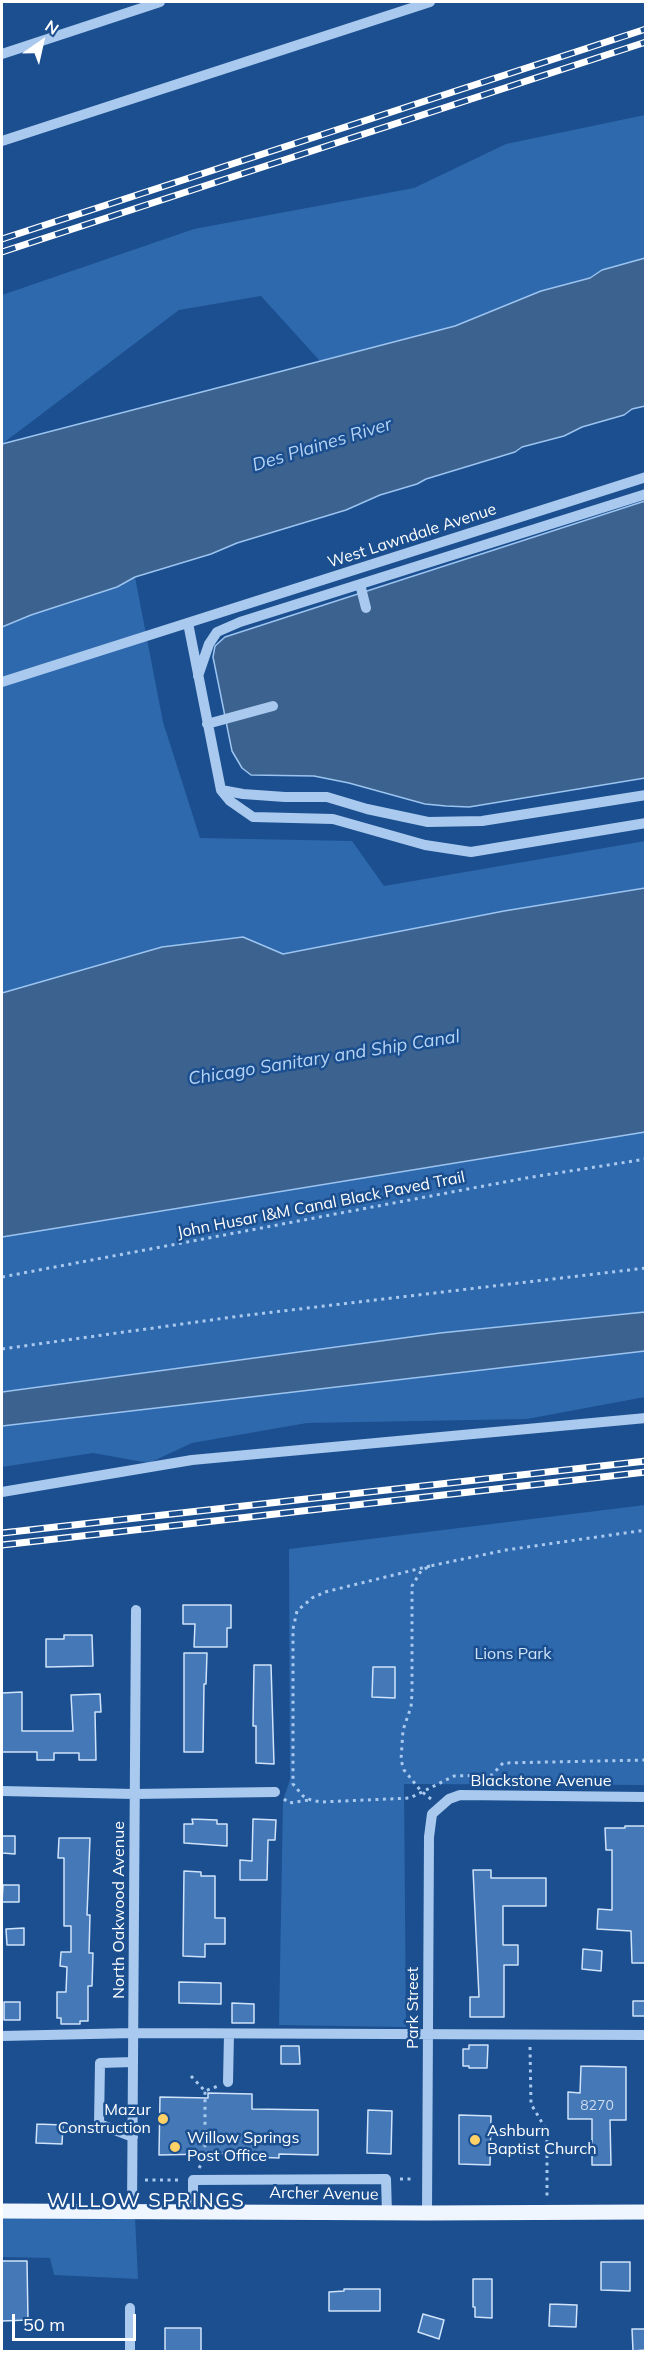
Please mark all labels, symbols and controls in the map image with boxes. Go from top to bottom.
north arrow [12,12,72,72]
text: N [41,15,63,39]
water label: Des Plaines River [250,414,394,476]
street label: West Lawndale Avenue [325,500,499,572]
water label: Chicago Sanitary and Ship Canal [187,1026,461,1090]
street label: John Husar I&M Canal Black Paved Trail [175,1168,467,1242]
park label: Lions Park [475,1644,551,1664]
street label: Blackstone Avenue [471,1771,611,1791]
street label: North Oakwood Avenue [109,1821,129,1999]
street label: Park Street [403,1967,423,2049]
house number: 8270 [580,2098,614,2114]
place label: Mazur Construction [58,2100,151,2138]
marker: Mazur Construction [156,2112,170,2126]
place label: Ashburn Baptist Church [487,2121,597,2159]
place label: Willow Springs Post Office [187,2128,299,2166]
marker: Ashburn Baptist Church [468,2133,482,2147]
marker: Willow Springs Post Office [168,2140,182,2154]
street label: Archer Avenue [269,2183,379,2205]
district label: WILLOW SPRINGS [47,2189,245,2213]
scale bar [15,2302,140,2340]
text: 50 m [23,2313,65,2336]

